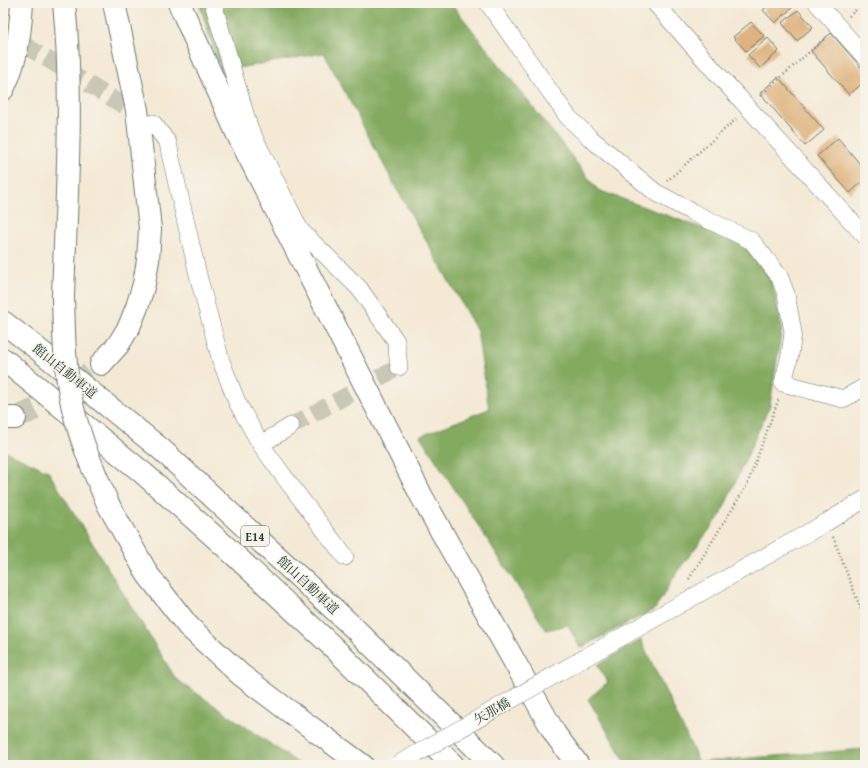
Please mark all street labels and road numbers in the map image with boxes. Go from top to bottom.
street label: 館山自動車道 [29,339,101,403]
road number: E14 [241,526,269,546]
street label: 館山自動車道 [273,551,343,619]
street label: 矢那橋 [470,693,514,729]

